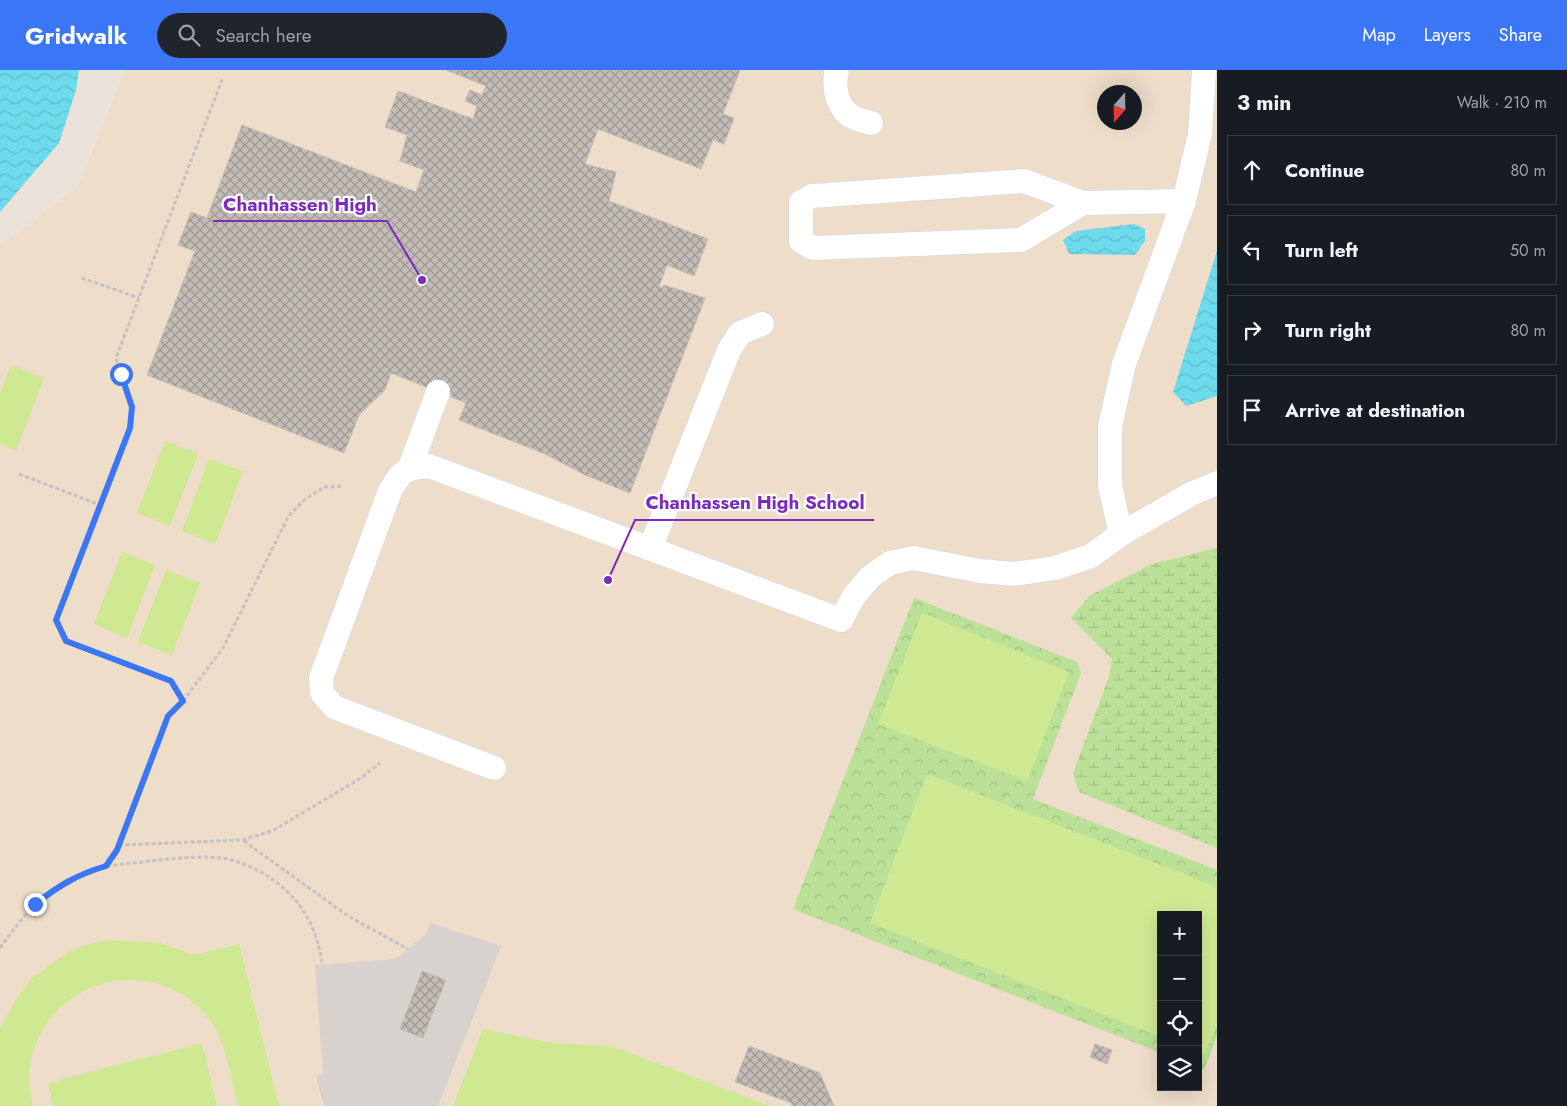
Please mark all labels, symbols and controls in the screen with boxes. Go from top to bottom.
search box [157,13,507,58]
text: Gridwalk [25,18,127,53]
icon: search [175,21,203,49]
text: Search here [215,22,311,49]
text: Map [1362,22,1396,48]
text: Layers [1424,22,1471,48]
text: Share [1499,22,1542,48]
north arrow [1097,85,1142,130]
text: 3 min [1237,88,1291,118]
text: Walk · 210 m [1457,91,1547,114]
icon: ahead [1238,156,1266,184]
text: Continue [1285,157,1364,184]
text: 80 m [1510,159,1546,182]
callout: Chanhassen High [213,187,387,221]
text: Chanhassen High [223,191,377,218]
icon: left [1238,236,1266,264]
text: Turn left [1285,237,1358,264]
text: 50 m [1510,239,1546,262]
icon: right [1238,316,1266,344]
text: Turn right [1285,317,1371,344]
text: 80 m [1510,319,1546,342]
route start [110,363,133,386]
icon: arrive [1238,396,1266,424]
text: Arrive at destination [1285,397,1465,424]
callout: Chanhassen High School [635,486,874,520]
text: Chanhassen High School [645,489,865,516]
route end [24,893,47,916]
map controls [1157,911,1202,1091]
button: + [1157,911,1202,956]
button: − [1157,956,1202,1001]
button: locate [1157,1001,1202,1046]
button: layers [1157,1046,1202,1091]

